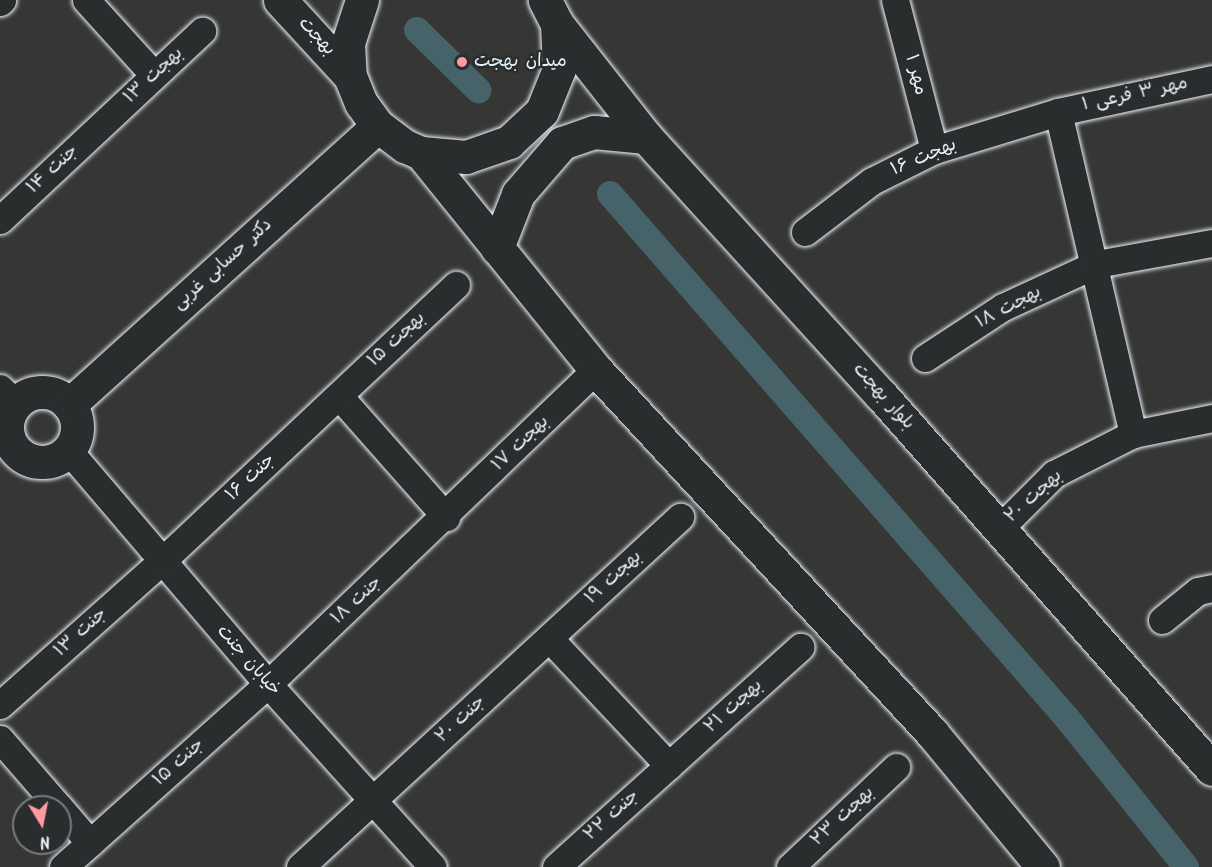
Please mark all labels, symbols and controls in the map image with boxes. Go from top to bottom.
street label: بهجت [293,13,339,61]
street label: بهجت ۱۳ [120,43,188,109]
place label: میدان بهجت [474,51,567,73]
street label: مهر ۱ [899,52,931,98]
marker: میدان بهجت [455,55,469,69]
street label: مهر ۳ فرعی ۱ [1080,73,1190,117]
street label: بهجت ۱۶ [888,135,960,181]
street label: جنت ۱۴ [23,141,83,199]
street label: دکتر حسابی غربی [169,215,277,315]
street label: بهجت ۱۸ [973,282,1045,334]
street label: بهجت ۱۵ [364,308,430,372]
street label: بلوار بهجت [848,359,918,435]
street label: بهجت ۱۷ [488,412,554,476]
street label: جنت ۱۶ [222,450,280,506]
street label: بهجت ۲۰ [1001,466,1067,528]
street label: بهجت ۱۹ [581,546,647,610]
street label: جنت ۱۸ [327,572,387,630]
street label: جنت ۱۳ [50,604,112,662]
street label: خیابان جنت [211,621,285,701]
street label: بهجت ۲۱ [701,675,767,739]
street label: جنت ۲۰ [432,692,490,748]
street label: جنت ۱۵ [149,735,209,791]
street label: بهجت ۲۳ [807,782,879,852]
street label: جنت ۲۲ [580,786,644,846]
north arrow [12,795,72,855]
text: N [38,828,52,854]

